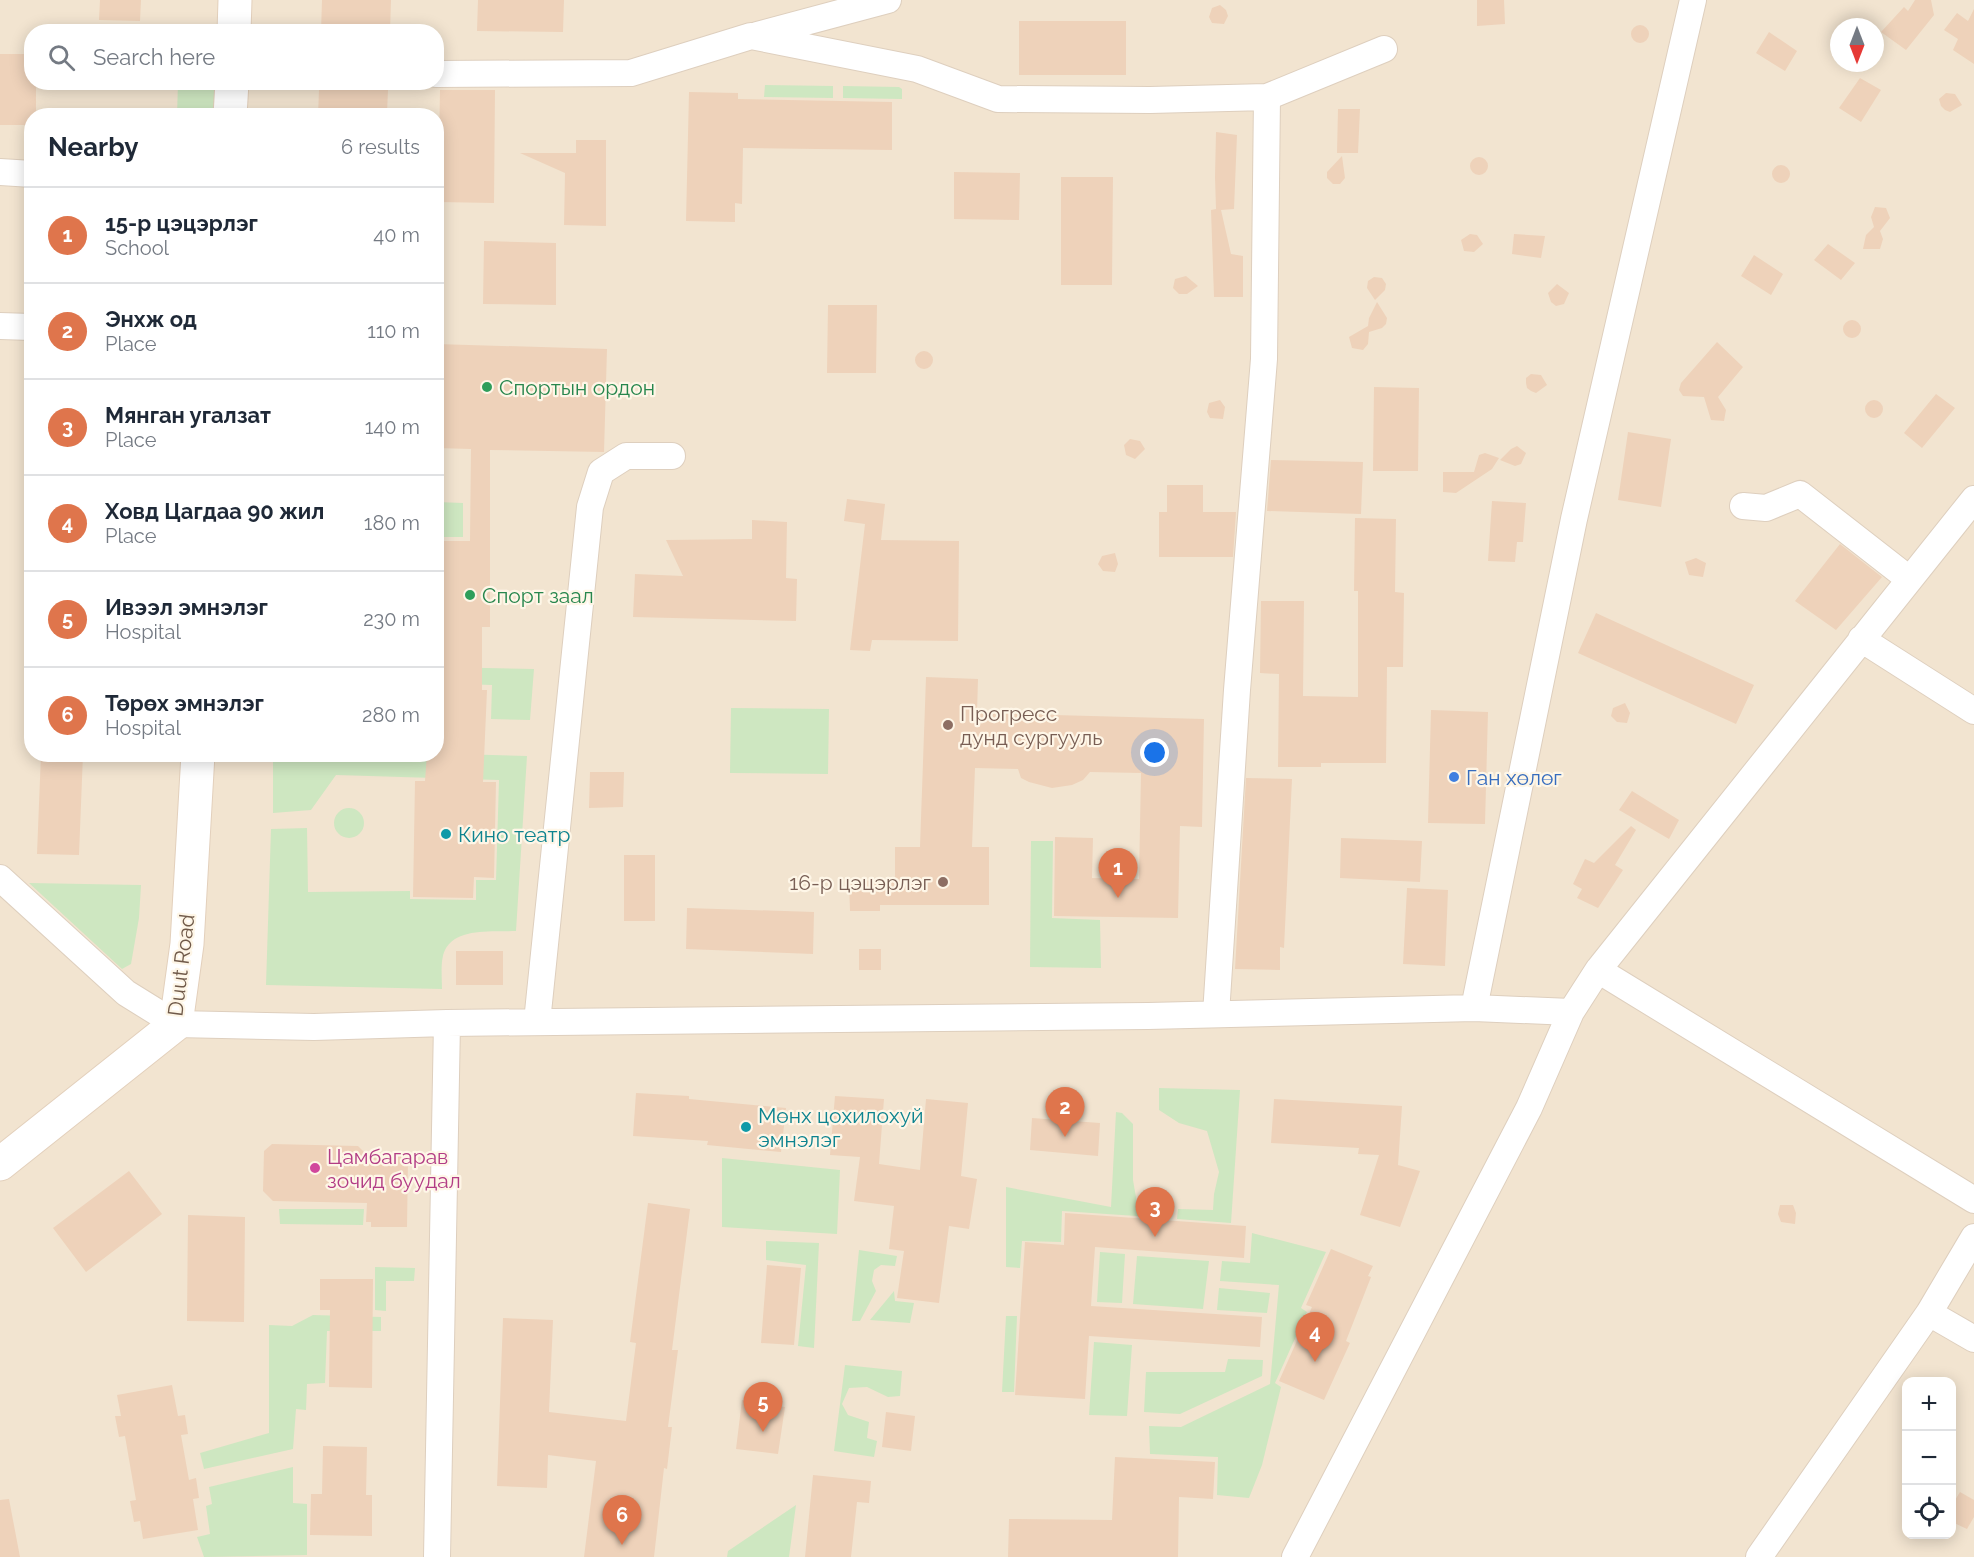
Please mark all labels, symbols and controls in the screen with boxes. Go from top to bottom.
north arrow [1830,18,1884,72]
search box [24,24,444,90]
icon: search [45,41,78,74]
text: Search here [93,44,215,70]
text: Nearby [48,132,138,162]
text: 6 results [341,135,420,159]
text: 15-р цэцэрлэг [105,210,258,236]
text: 1 [63,223,72,247]
text: 40 m [373,223,420,247]
text: School [105,236,169,260]
text: Энхж од [105,306,197,332]
text: 2 [62,319,73,343]
text: 110 m [367,319,420,343]
text: Place [105,332,156,356]
place label: Спортын ордон [499,375,655,400]
marker: Спортын ордон [480,380,494,394]
text: Мянган угалзат [105,402,271,428]
text: 3 [62,415,73,439]
text: 140 m [365,415,420,439]
text: Place [105,428,156,452]
text: Ховд Цагдаа 90 жил [105,498,324,524]
text: 4 [62,511,73,535]
text: 180 m [364,511,420,535]
text: Place [105,524,156,548]
place label: Спорт заал [482,583,594,608]
marker: Спорт заал [463,588,477,602]
text: Ивээл эмнэлэг [105,594,268,620]
text: 5 [62,607,73,631]
text: 230 m [363,607,420,631]
text: Hospital [105,620,181,644]
text: Төрөх эмнэлэг [105,690,264,716]
place label: Прогресс дунд сургууль [960,701,1103,750]
text: 6 [61,703,74,727]
text: 280 m [362,703,420,727]
text: Hospital [105,716,181,740]
marker: Прогресс дунд сургууль [941,718,955,732]
your location [1140,738,1169,767]
place label: Ган хөлөг [1466,765,1562,790]
marker: Ган хөлөг [1447,770,1461,784]
place label: Кино театр [458,822,571,847]
marker: Кино театр [439,827,453,841]
pin: 1 [1098,848,1138,898]
place label: 16-р цэцэрлэг [789,870,931,895]
marker: 16-р цэцэрлэг [936,875,950,889]
street label: Duut Road [162,912,200,1018]
pin: 2 [1046,1088,1084,1137]
place label: Мөнх цохилохуй эмнэлэг [758,1103,924,1152]
marker: Мөнх цохилохуй эмнэлэг [739,1120,753,1134]
place label: Цамбагарав зочид буудал [327,1144,461,1193]
marker: Цамбагарав зочид буудал [308,1161,322,1175]
pin: 3 [1136,1188,1174,1237]
pin: 4 [1296,1312,1334,1362]
map controls [1902,1377,1956,1539]
button: + [1902,1377,1956,1431]
pin: 5 [744,1382,783,1432]
button: − [1902,1431,1956,1485]
button: locate [1902,1485,1956,1539]
pin: 6 [602,1496,642,1545]

